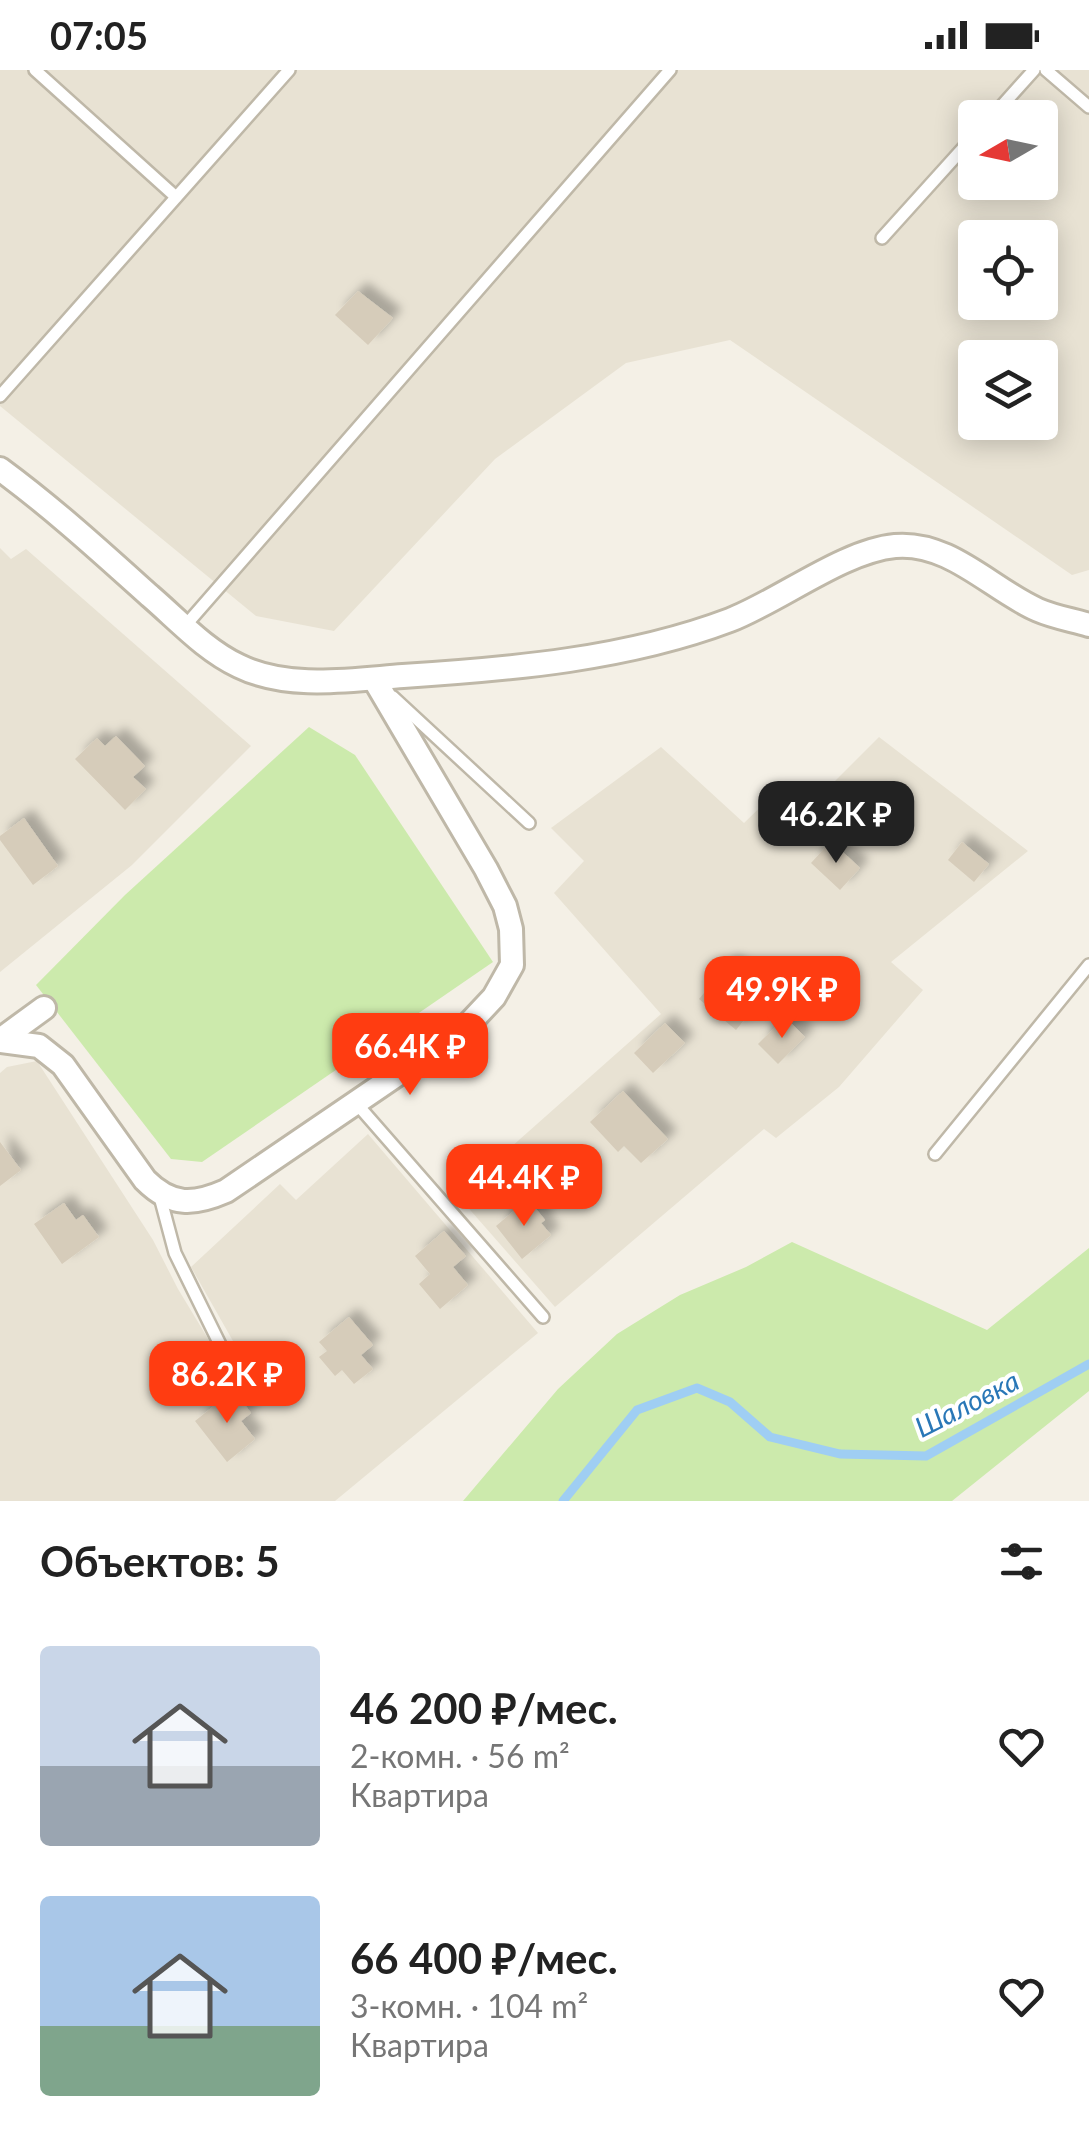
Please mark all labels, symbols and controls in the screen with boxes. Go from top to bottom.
text: 07:05 [50,12,148,58]
north arrow [958,100,1058,200]
map controls [958,100,1058,440]
button: locate [958,220,1058,320]
button: layers [958,340,1058,440]
pin: 46.2K ₽ [744,781,928,866]
text: 46.2K ₽ [780,794,892,833]
pin: 49.9K ₽ [690,956,874,1041]
text: 49.9K ₽ [726,969,838,1008]
pin: 66.4K ₽ [318,1013,502,1098]
text: 66.4K ₽ [354,1026,466,1065]
pin: 44.4K ₽ [432,1144,616,1229]
text: 44.4K ₽ [468,1157,580,1196]
pin: 86.2K ₽ [135,1341,319,1426]
text: 86.2K ₽ [171,1354,283,1393]
water label: Шаловка [909,1363,1024,1444]
icon: filters [994,1534,1049,1589]
text: Объектов: 5 [40,1536,280,1586]
text: 46 200 ₽/мес. [350,1683,618,1733]
icon: home [120,1686,240,1806]
icon: heart [994,1719,1049,1774]
text: 2-комн. · 56 m² [350,1736,570,1775]
text: Квартира [350,1775,489,1814]
text: 66 400 ₽/мес. [350,1933,618,1983]
icon: home [120,1936,240,2056]
icon: heart [994,1969,1049,2024]
text: 3-комн. · 104 m² [350,1986,588,2025]
text: Квартира [350,2025,489,2064]

